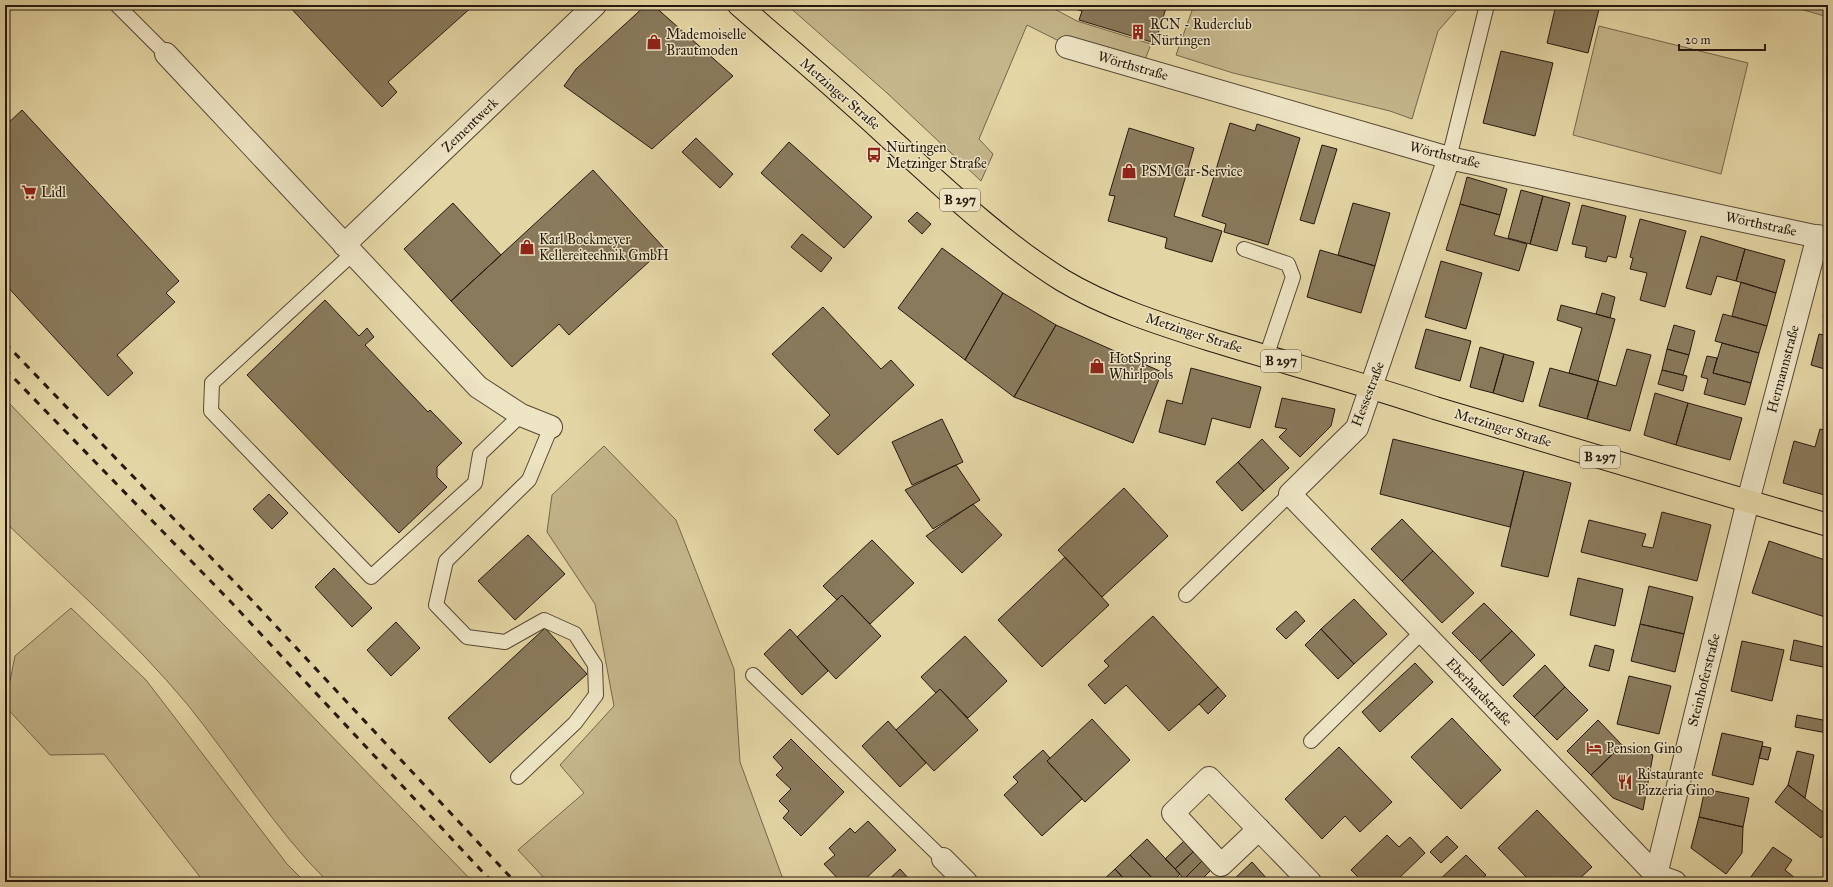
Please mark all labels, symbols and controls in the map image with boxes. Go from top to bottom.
place label: RCN - Ruderclub Nürtingen [1150,16,1252,49]
building icon: RCN - Ruderclub Nürtingen [1129,23,1147,41]
place label: Mademoiselle Brautmoden [666,26,746,59]
scale bar [1679,26,1765,52]
shop icon: Mademoiselle Brautmoden [645,33,663,51]
text: 20 m [1685,33,1711,47]
street label: Wörthstraße [1096,48,1170,84]
street label: Metzinger Straße [796,55,884,134]
street label: Zementwerk [439,94,502,156]
street label: Wörthstraße [1408,138,1482,172]
place label: Nürtingen Metzinger Straße [886,139,987,172]
bus stop icon: Nürtingen Metzinger Straße [865,146,883,164]
shop icon: PSM Car-Service [1120,162,1138,180]
place label: PSM Car-Service [1141,163,1243,180]
supermarket icon: Lidl [20,183,38,201]
place label: Lidl [41,184,66,201]
road number: B 297 [940,189,980,211]
street label: Wörthstraße [1724,208,1798,240]
place label: Karl Bockmeyer Kellereitechnik GmbH [539,231,669,264]
shop icon: Karl Bockmeyer Kellereitechnik GmbH [518,238,536,256]
street label: Metzinger Straße [1143,309,1245,357]
street label: Hermannstraße [1763,323,1803,415]
place label: HotSpring Whirlpools [1109,350,1173,383]
road number: B 297 [1261,350,1301,372]
shop icon: HotSpring Whirlpools [1088,357,1106,375]
street label: Hessestraße [1348,359,1388,429]
street label: Metzinger Straße [1452,405,1554,451]
road number: B 297 [1580,446,1620,468]
street label: Steinhoferstraße [1684,632,1724,728]
street label: Eberhardstraße [1442,654,1516,730]
hotel icon: Pension Gino [1585,739,1603,757]
place label: Pension Gino [1606,740,1683,757]
place label: Ristaurante Pizzeria Gino [1637,766,1715,799]
restaurant icon: Ristaurante Pizzeria Gino [1616,773,1634,791]

